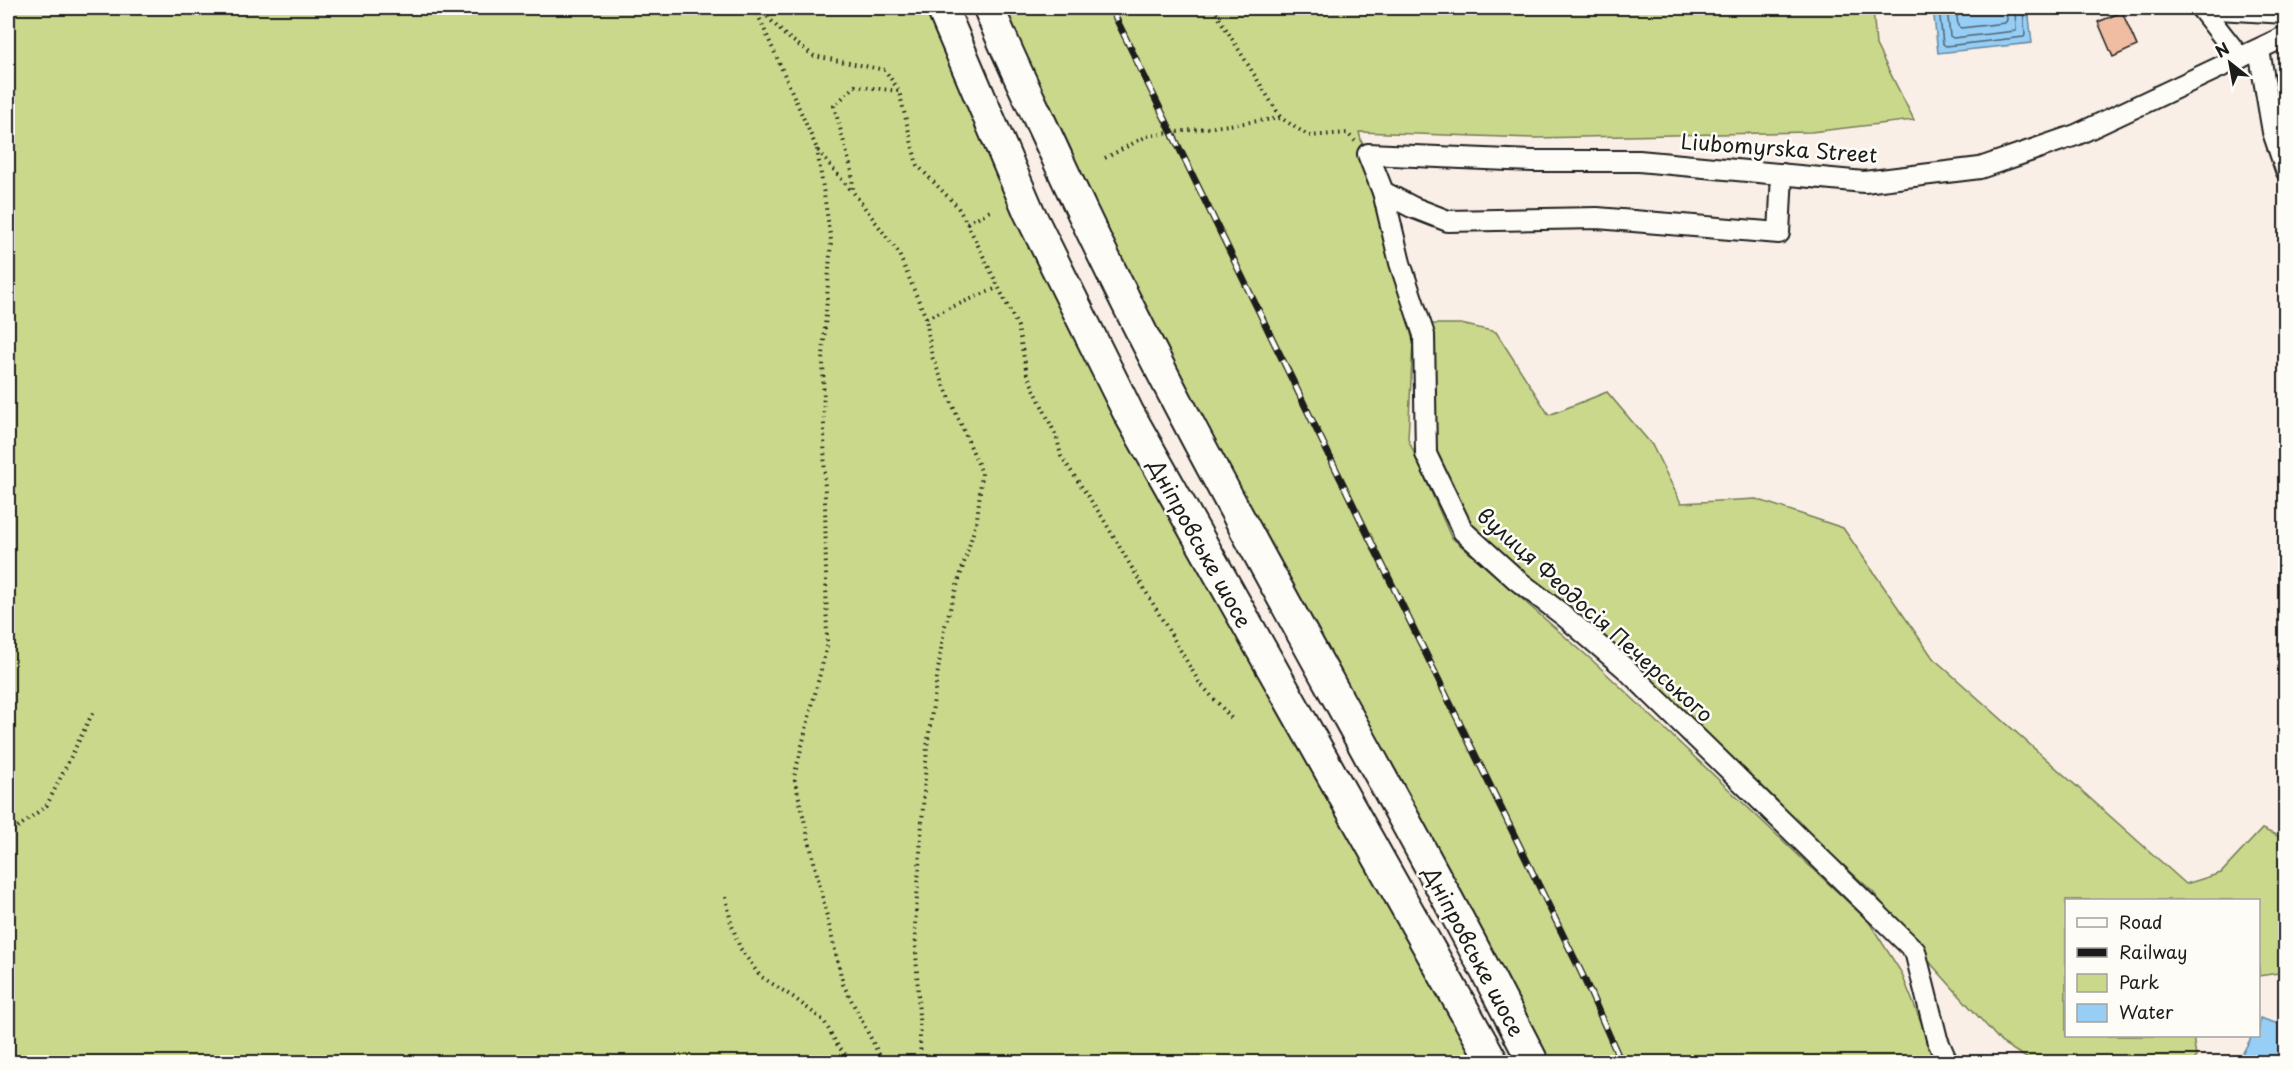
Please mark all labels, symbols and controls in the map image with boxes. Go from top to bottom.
north arrow [2200,33,2260,93]
text: N [2210,36,2233,63]
street label: Liubomyrska Street [1680,124,1878,170]
street label: Дніпровське шосе [1141,452,1261,633]
street label: вулиця Феодосія Печерського [1471,499,1721,729]
street label: Дніпровське шосе [1416,859,1533,1042]
legend [2065,899,2260,1037]
text: Road [2119,908,2163,935]
text: Railway [2119,938,2187,965]
text: Park [2119,968,2159,995]
text: Water [2119,998,2174,1025]

